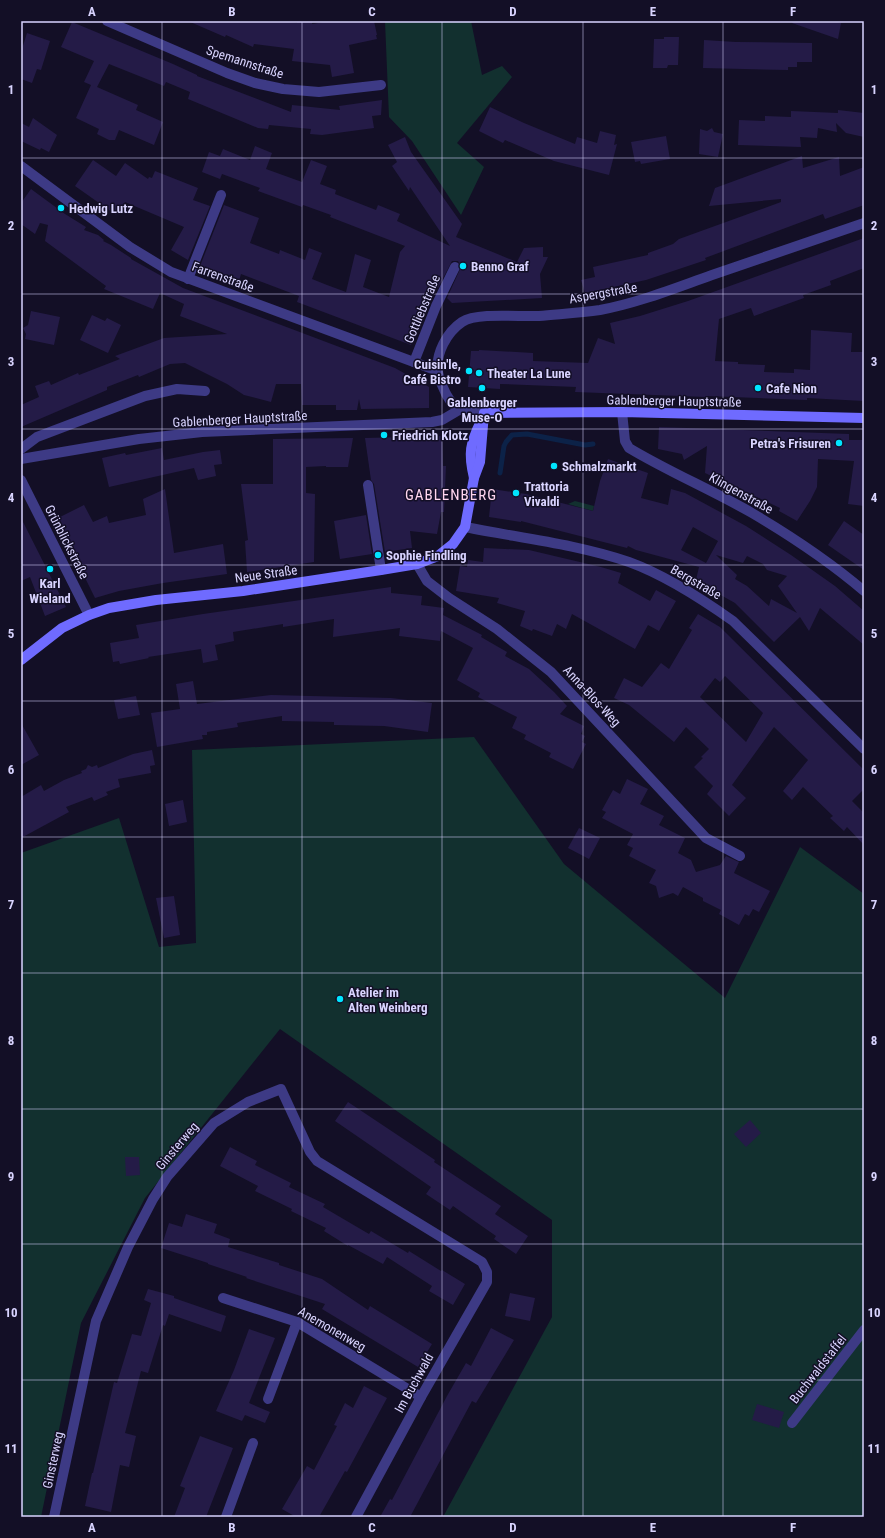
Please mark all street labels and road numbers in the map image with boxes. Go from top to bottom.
street label: Spemannstraße [204,42,286,82]
street label: Farrenstraße [190,259,256,295]
street label: Gottliebstraße [401,272,443,346]
street label: Aspergstraße [568,280,638,306]
street label: Gablenberger Hauptstraße [606,392,742,410]
street label: Gablenberger Hauptstraße [172,408,308,430]
street label: Klingenstraße [706,469,776,517]
street label: Grünblickstraße [42,502,92,582]
street label: Bergstraße [668,561,724,603]
street label: Neue Straße [234,562,298,586]
street label: Anna-Blos-Weg [560,663,624,729]
street label: Ginsterweg [153,1119,201,1173]
street label: Anemonenweg [295,1304,369,1354]
street label: Buchwaldstaffel [787,1332,849,1406]
street label: Im Buchwald [391,1351,437,1415]
street label: Ginsterweg [40,1430,66,1490]

